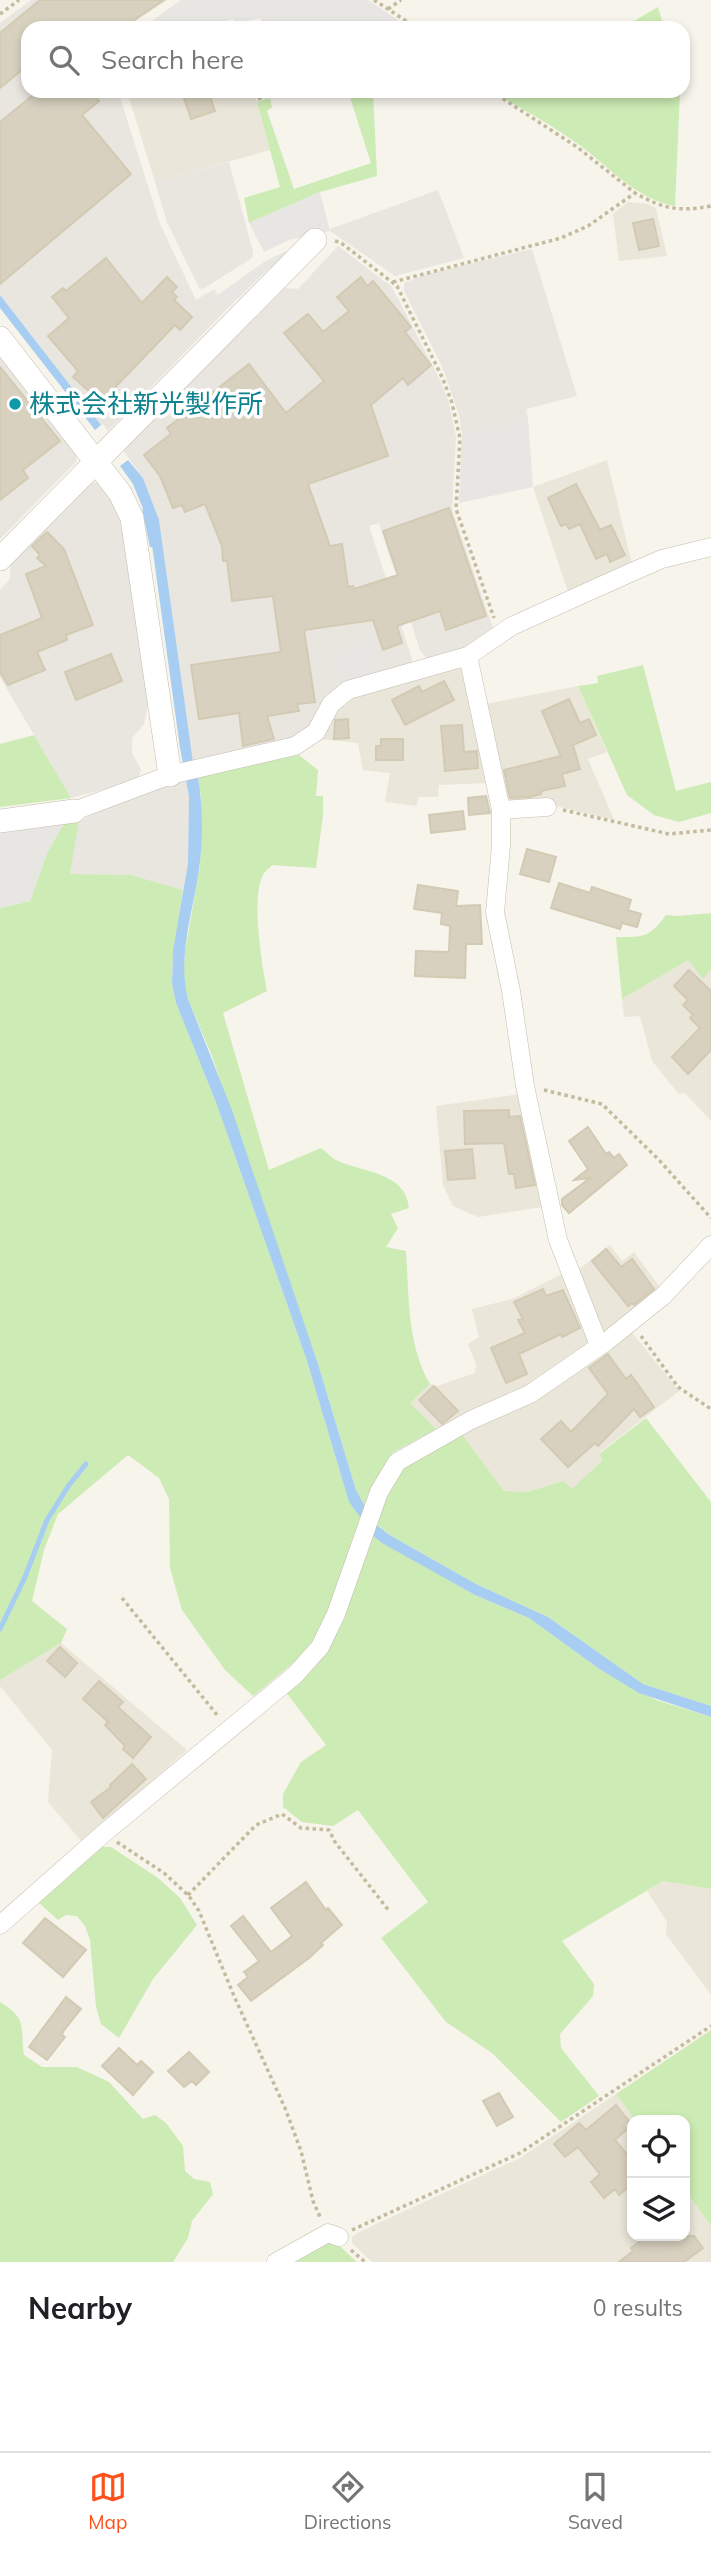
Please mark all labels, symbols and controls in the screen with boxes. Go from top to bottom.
search box [21,21,690,98]
icon: search [45,41,83,79]
text: Search here [101,43,244,76]
place label: 株式会社新光製作所 [29,387,263,420]
marker: 株式会社新光製作所 [7,396,23,412]
map controls [627,2115,690,2241]
button: locate [627,2115,690,2178]
button: layers [627,2178,690,2241]
text: Nearby [28,2289,132,2327]
text: 0 results [593,2293,683,2322]
tab: Map [88,2468,127,2534]
tab: Directions [304,2468,392,2534]
tab: Saved [568,2468,623,2534]

